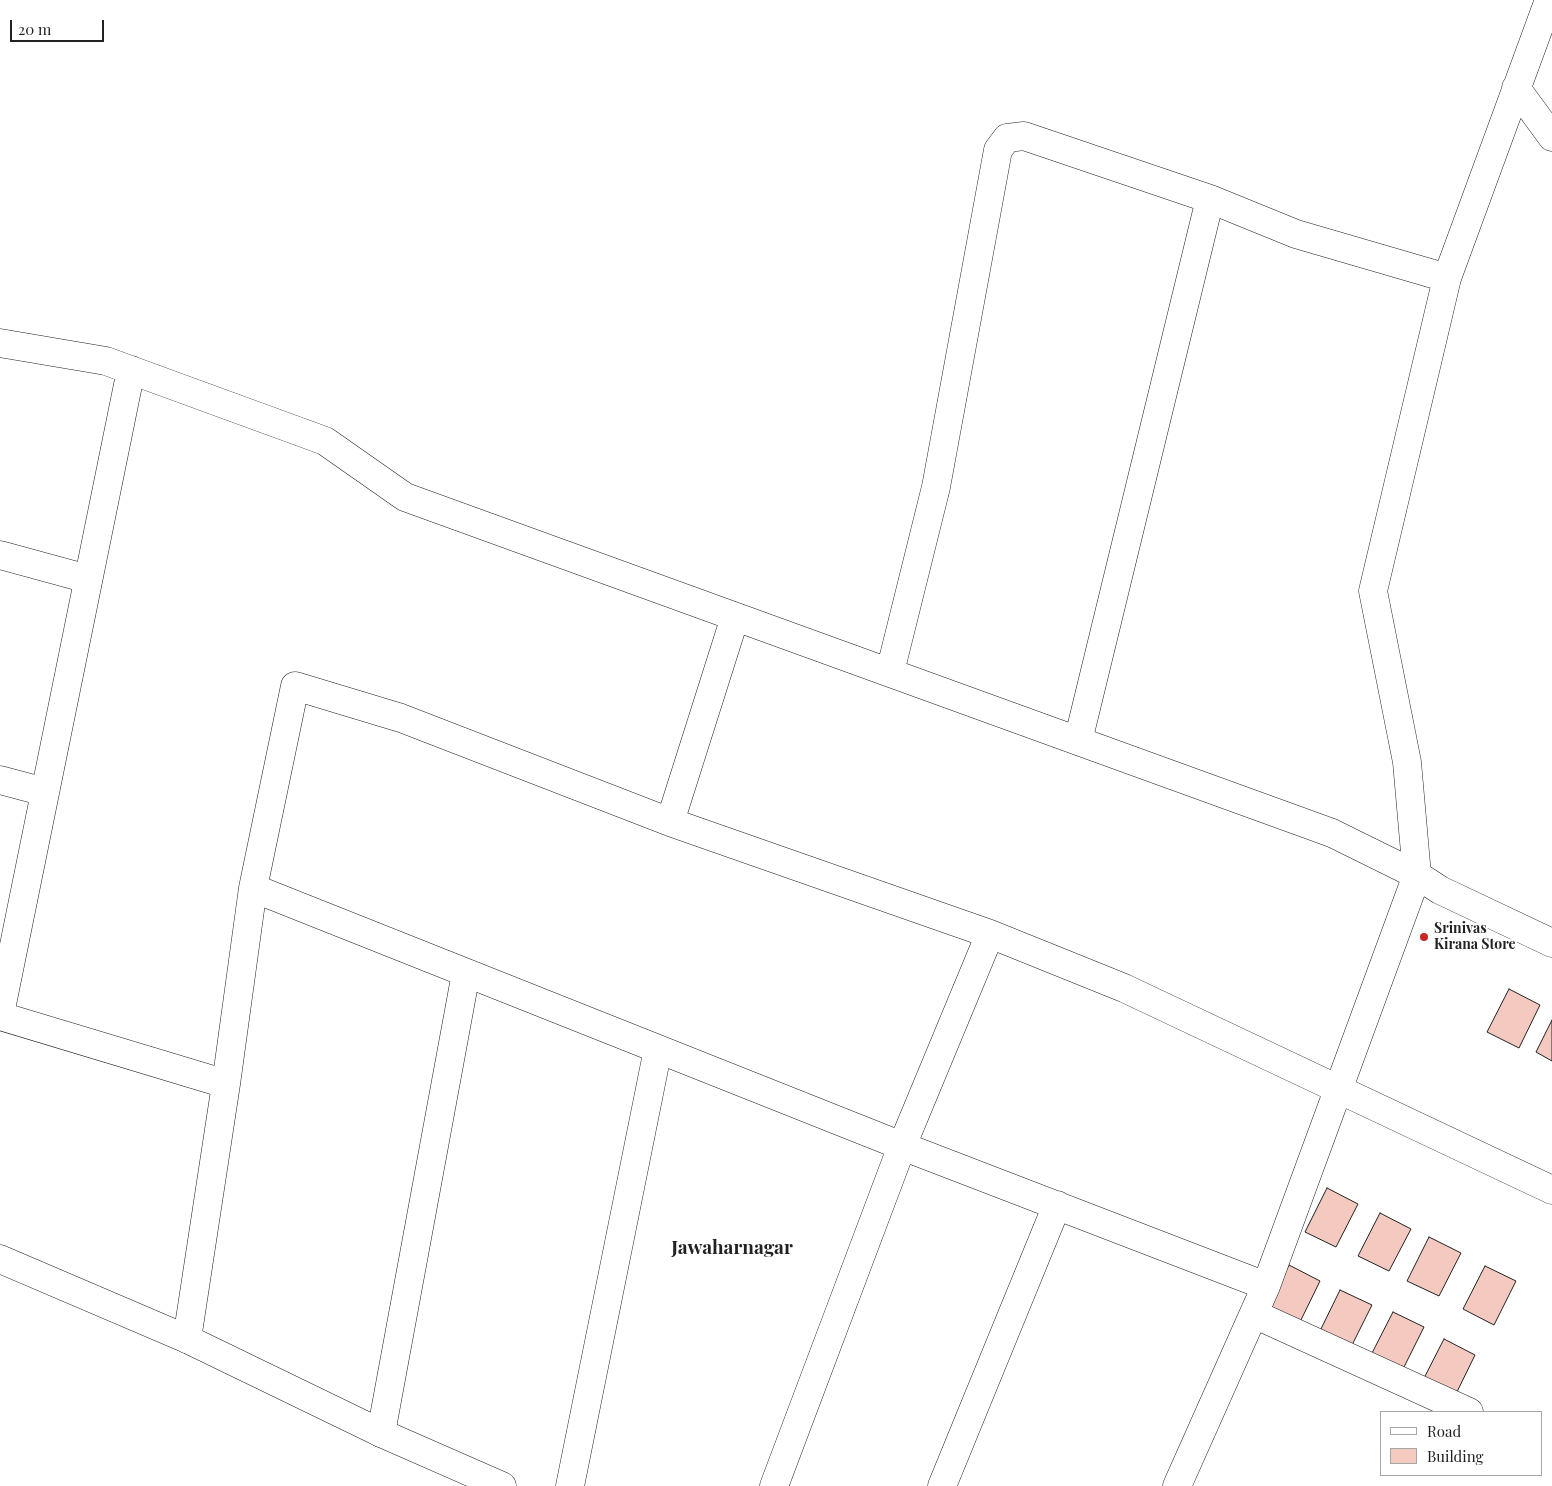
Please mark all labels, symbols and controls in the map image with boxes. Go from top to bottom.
scale bar [12,10,106,42]
text: 20 m [18,19,51,39]
place label: Srinivas Kirana Store [1434,921,1516,954]
marker: Srinivas Kirana Store [1418,931,1430,943]
district label: Jawaharnagar [671,1237,793,1259]
legend [1380,1411,1542,1476]
text: Road [1427,1421,1461,1441]
text: Building [1427,1446,1483,1466]

